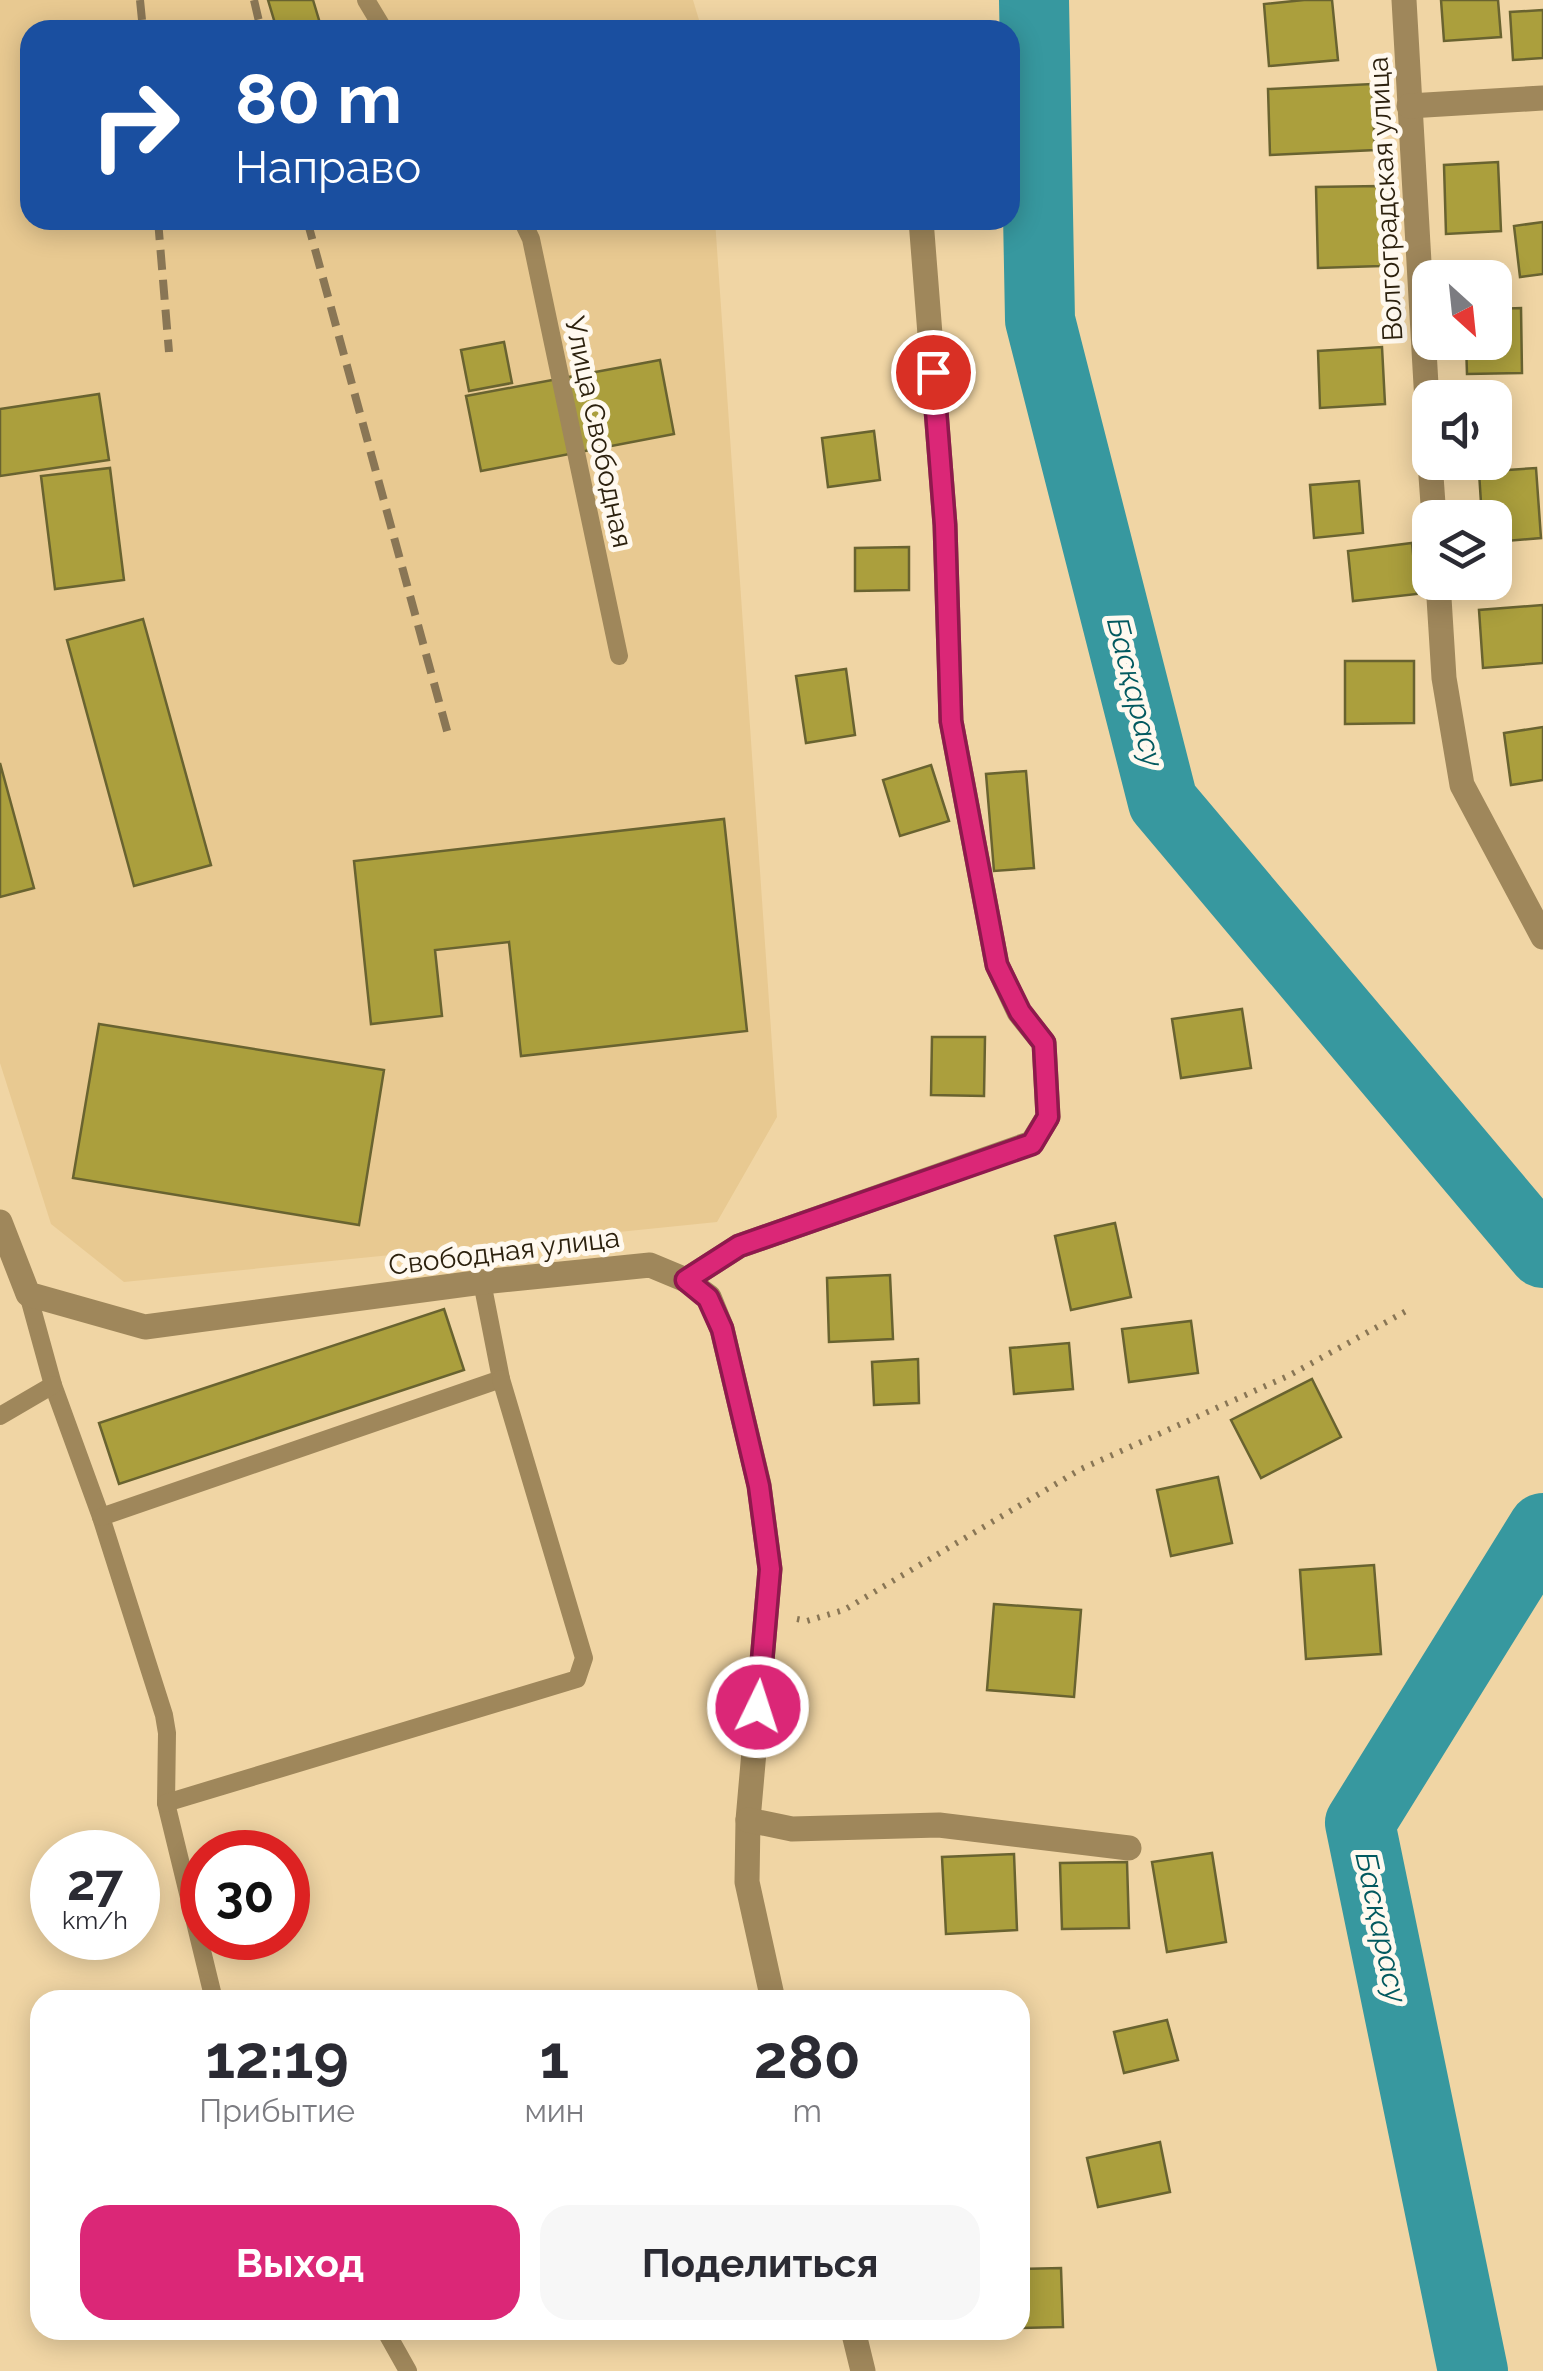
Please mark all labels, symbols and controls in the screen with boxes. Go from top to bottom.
street label: Волгоградская улица [1362,56,1409,342]
text: 80 m [235,57,402,139]
icon: right [70,60,200,190]
text: Направо [235,141,421,194]
north arrow [1412,260,1512,360]
map controls [1412,260,1512,600]
street label: Улица Свободная [558,314,639,551]
pin [891,330,976,415]
icon: arrive [906,345,961,400]
button: sound [1412,380,1512,480]
button: layers [1412,500,1512,600]
water label: Басқарасу [1100,613,1171,772]
street label: Свободная улица [387,1221,621,1282]
position arrow [706,1655,810,1759]
speed limit sign: 30 [180,1830,310,1960]
water label: Басқарасу [1348,1848,1415,2007]
text: 27 [67,1853,123,1912]
text: km/h [62,1905,128,1935]
text: 12:19 [206,2022,349,2092]
text: 1 [540,2022,569,2092]
text: 280 [754,2022,861,2092]
text: Прибытие [199,2092,355,2129]
text: мин [524,2092,584,2129]
text: m [793,2092,822,2129]
button: Выход [80,2205,520,2320]
button: Поделиться [540,2205,980,2320]

